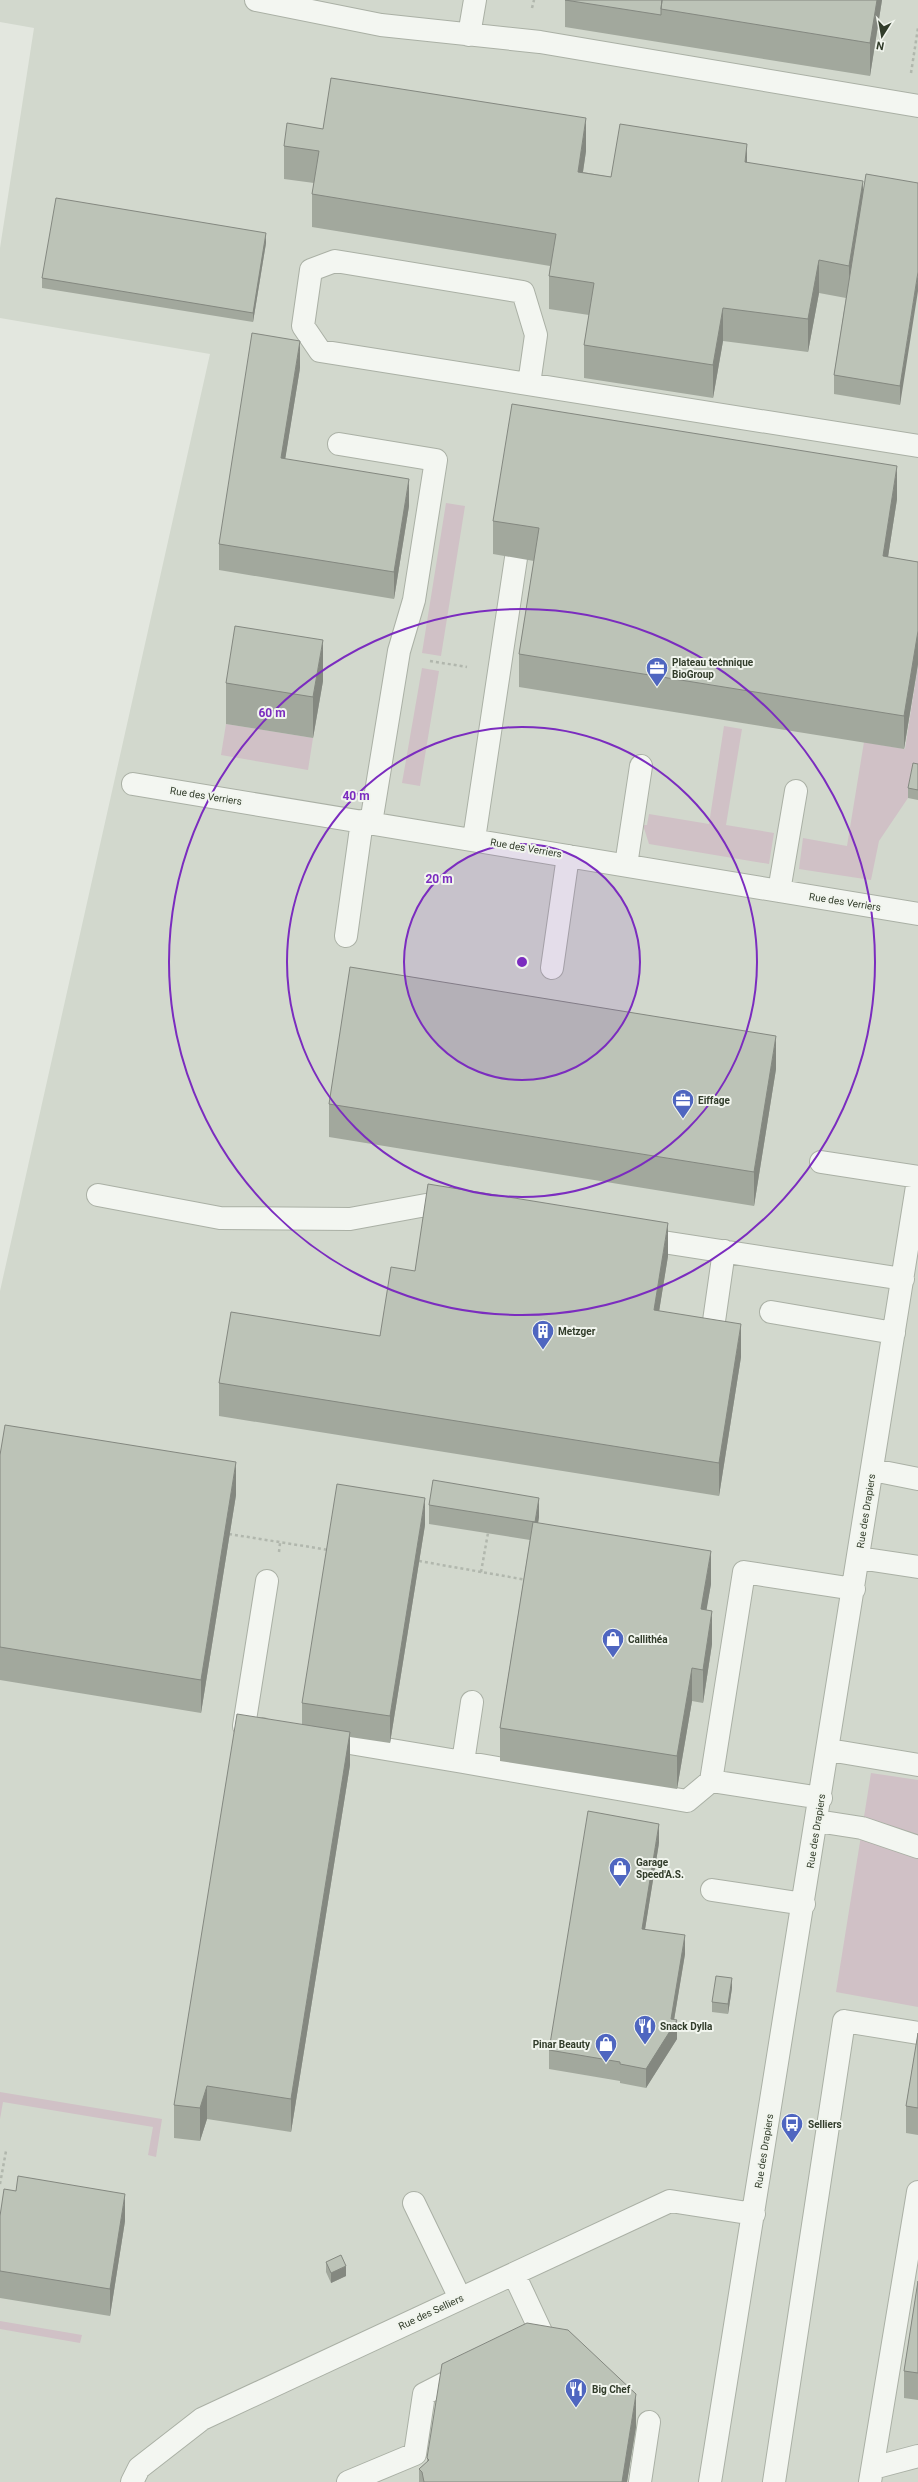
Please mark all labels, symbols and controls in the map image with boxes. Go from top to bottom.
north arrow [862,16,902,56]
text: N [875,38,885,52]
office icon: Plateau technique BioGroup [644,655,670,688]
place label: Plateau technique BioGroup [672,657,754,680]
text: 60 m [258,706,286,720]
street label: Rue des Verriers [169,785,243,807]
text: 40 m [342,789,370,803]
street label: Rue des Verriers [489,836,563,860]
text: 20 m [425,872,453,886]
street label: Rue des Verriers [808,891,882,913]
centre of rings [515,955,529,969]
office icon: Eiffage [670,1087,696,1120]
place label: Eiffage [698,1095,730,1106]
building icon: Metzger [530,1318,556,1351]
place label: Metzger [558,1326,596,1337]
street label: Rue des Drapiers [855,1473,877,1549]
shop icon: Callithéa [600,1626,626,1659]
place label: Callithéa [628,1634,668,1645]
street label: Rue des Drapiers [805,1793,827,1869]
shop icon: Garage Speed'A.S. [607,1855,633,1888]
place label: Garage Speed'A.S. [636,1857,684,1880]
restaurant icon: Snack Dylla [632,2013,658,2046]
place label: Snack Dylla [660,2021,713,2032]
shop icon: Pinar Beauty [593,2031,619,2064]
place label: Pinar Beauty [533,2039,591,2050]
bus stop icon: Selliers [779,2111,805,2144]
street label: Rue des Drapiers [753,2113,775,2189]
place label: Selliers [808,2119,842,2130]
street label: Rue des Selliers [397,2292,465,2332]
restaurant icon: Big Chef [563,2376,589,2409]
place label: Big Chef [592,2384,631,2395]

